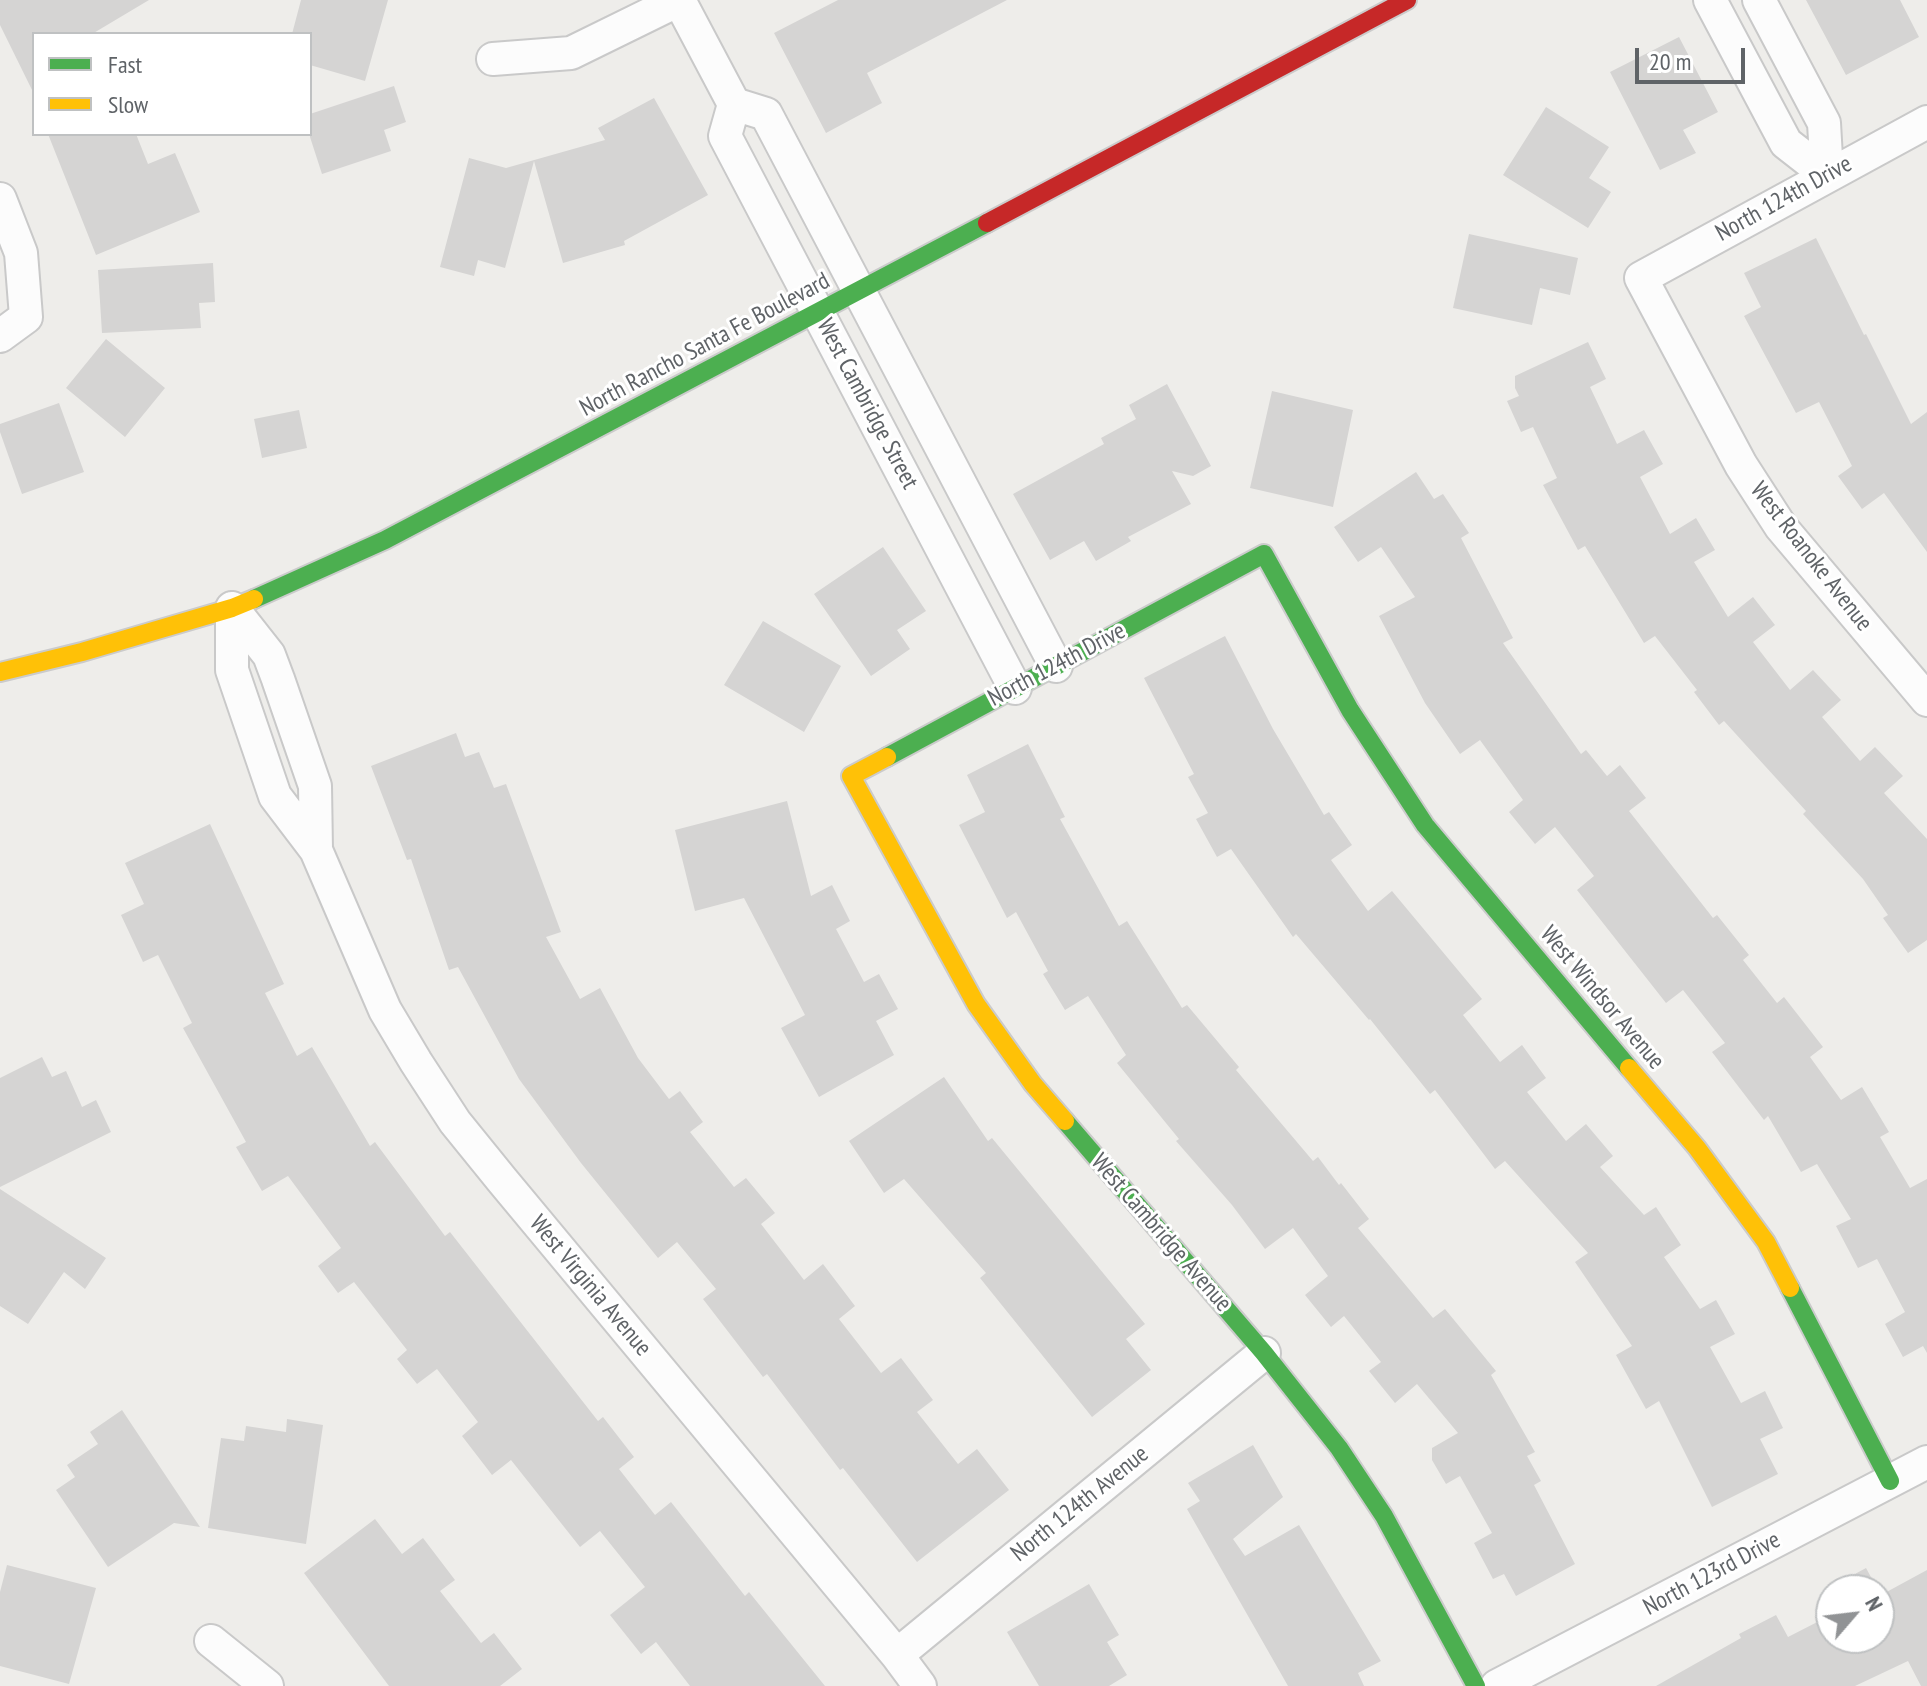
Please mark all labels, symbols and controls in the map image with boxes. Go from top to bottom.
legend [32,32,312,136]
scale bar [1639,32,1749,82]
text: 20 m [1649,46,1691,77]
text: Fast [108,49,142,80]
text: Slow [108,89,148,120]
street label: North 124th Drive [1711,150,1857,248]
street label: North Rancho Santa Fe Boulevard [575,267,835,423]
street label: West Cambridge Street [810,314,924,494]
street label: West Roanoke Avenue [1744,477,1878,637]
street label: North 124th Drive [984,617,1130,713]
street label: West Windsor Avenue [1534,921,1670,1075]
street label: West Cambridge Avenue [1085,1148,1237,1318]
street label: West Virginia Avenue [523,1210,657,1362]
street label: North 124th Avenue [1006,1440,1154,1568]
street label: North 123rd Drive [1639,1526,1785,1622]
north arrow [1815,1574,1895,1654]
text: N [1859,1592,1890,1615]

